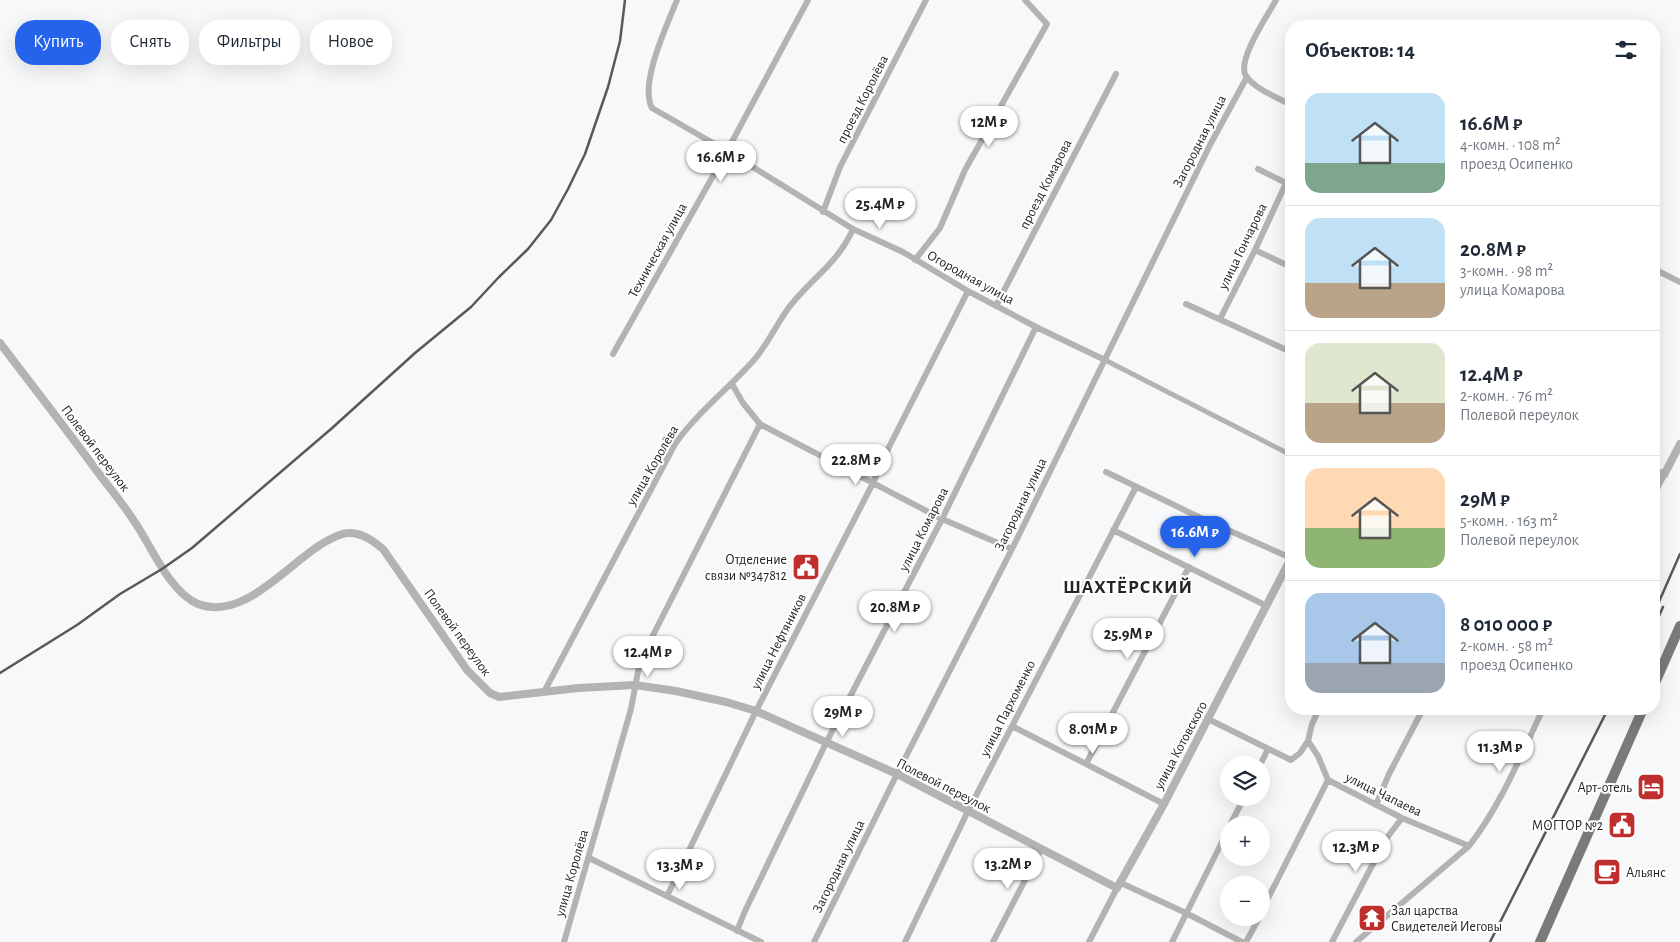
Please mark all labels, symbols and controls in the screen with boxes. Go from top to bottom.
chip: Купить [15,20,101,65]
chip: Снять [111,20,189,65]
chip: Фильтры [199,20,300,65]
chip: Новое [310,20,392,65]
icon: filters [1612,36,1640,64]
text: Объектов: 14 [1305,40,1415,61]
street label: проезд Королёва [835,53,891,146]
street label: Загородная улица [1171,93,1229,190]
pin: 12M ₽ [954,106,1024,148]
icon: home [1345,113,1405,173]
text: 16.6M ₽ [1460,113,1522,134]
text: 12M ₽ [971,114,1007,130]
street label: проезд Комарова [1017,137,1075,232]
text: 4-комн. · 108 m² [1460,137,1561,153]
pin: 16.6M ₽ [675,140,767,183]
text: 16.6M ₽ [697,149,745,165]
text: проезд Осипенко [1460,156,1573,172]
pin: 25.4M ₽ [834,188,926,230]
text: 25.4M ₽ [856,196,904,212]
street label: Техническая улица [626,200,690,300]
street label: улица Гончарова [1216,201,1270,293]
icon: home [1345,238,1405,298]
text: 20.8M ₽ [1460,239,1526,260]
street label: Огородная улица [925,248,1017,308]
text: 3-комн. · 98 m² [1460,263,1553,279]
text: улица Комарова [1460,282,1565,298]
icon: home [1345,363,1405,423]
text: 12.4M ₽ [1460,364,1523,385]
text: 2-комн. · 76 m² [1460,388,1553,404]
street label: Полевой переулок [58,403,132,495]
text: Полевой переулок [1460,407,1579,423]
street label: улица Королёва [624,423,682,509]
pin: 22.8M ₽ [810,444,902,486]
text: 22.8M ₽ [831,452,881,468]
street label: Загородная улица [992,455,1050,553]
street label: улица Комарова [896,485,951,574]
icon: home [1345,488,1405,548]
text: 29M ₽ [1460,489,1510,510]
text: 5-комн. · 163 m² [1460,513,1558,529]
pin: 16.6M ₽ [1149,516,1241,558]
text: 16.6M ₽ [1171,524,1219,540]
text: Полевой переулок [1460,532,1579,548]
public building icon: Отделение связи №347812 [791,552,821,582]
place label: Отделение связи №347812 [705,553,787,583]
district label: ШАХТЁРСКИЙ [1063,576,1193,597]
street label: Полевой переулок [421,586,494,679]
pin: 20.8M ₽ [849,590,941,633]
street label: улица Нефтяников [748,591,809,692]
text: 20.8M ₽ [870,599,920,615]
icon: home [1345,613,1405,673]
text: 8 010 000 ₽ [1460,614,1552,635]
pin: 25.9M ₽ [1082,618,1174,660]
text: 25.9M ₽ [1104,626,1152,642]
pin: 12.4M ₽ [602,636,694,678]
text: 2-комн. · 58 m² [1460,638,1553,654]
text: 12.4M ₽ [624,644,672,660]
text: проезд Осипенко [1460,657,1573,673]
street label: улица Пархоменко [977,658,1038,760]
pin: 29M ₽ [808,696,878,738]
street label: улица Котовского [1151,699,1210,793]
text: 29M ₽ [824,704,862,720]
pin: 8.01M ₽ [1047,712,1139,755]
text: 8.01M ₽ [1069,721,1117,737]
pin: 11.3M ₽ [1454,730,1546,773]
text: 11.3M ₽ [1478,739,1522,755]
street label: Полевой переулок [894,756,994,816]
map controls [1220,756,1270,926]
button: layers [1220,756,1270,806]
street label: улица Чапаева [1342,770,1424,820]
hotel icon: Арт-отель [1636,772,1666,802]
place label: Арт-отель [1577,781,1632,795]
public building icon: МОГТОР №2 [1607,810,1637,840]
button: + [1220,816,1270,866]
street label: Загородная улица [810,817,868,915]
place label: МОГТОР №2 [1532,819,1603,833]
street label: улица Королёва [553,828,591,919]
pin: 12.3M ₽ [1310,830,1402,873]
text: 12.3M ₽ [1333,839,1379,855]
pin: 13.3M ₽ [634,848,726,891]
pin: 13.2M ₽ [962,848,1054,890]
text: 13.2M ₽ [985,856,1031,872]
text: 13.3M ₽ [657,857,703,873]
cafe icon: Альянс [1592,857,1622,887]
place label: Альянс [1626,866,1666,880]
button: − [1220,876,1270,926]
temple icon: Зал царства Свидетелей Иеговы [1357,903,1387,933]
place label: Зал царства Свидетелей Иеговы [1391,904,1502,934]

